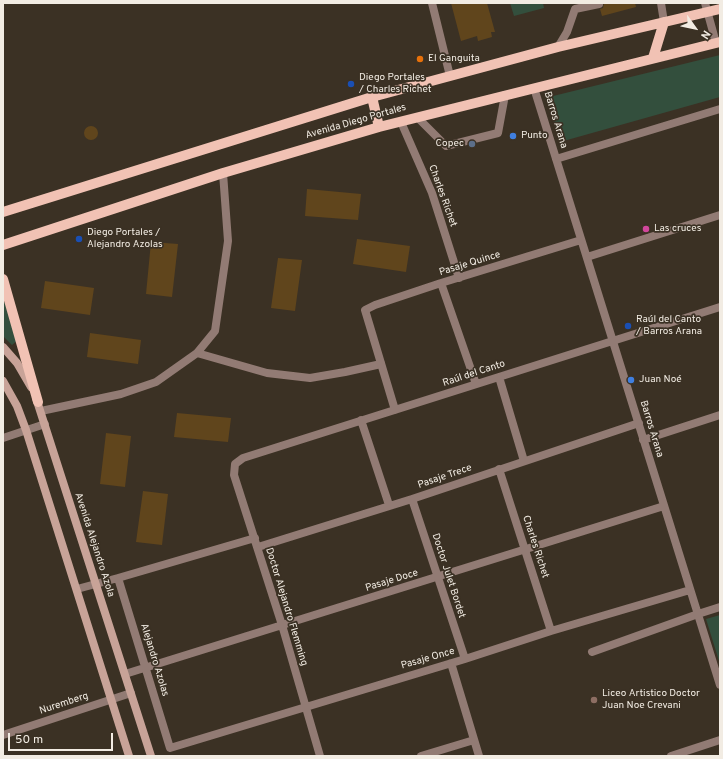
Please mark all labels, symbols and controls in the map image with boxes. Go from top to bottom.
north arrow [675,8,715,48]
text: N [697,27,713,42]
place label: El Ganguita [428,53,480,65]
marker: El Ganguita [415,54,425,64]
place label: Diego Portales / Charles Richet [359,72,432,96]
marker: Diego Portales / Charles Richet [346,79,356,89]
street label: Barros Arana [541,90,569,150]
street label: Avenida Diego Portales [304,102,408,142]
place label: Punto [521,130,548,142]
marker: Punto [508,131,518,141]
place label: Copec [436,138,464,150]
marker: Copec [467,139,477,149]
street label: Charles Richet [425,163,459,229]
place label: Las cruces [654,223,701,235]
marker: Las cruces [641,224,651,234]
place label: Diego Portales / Alejandro Azolas [87,227,163,250]
marker: Diego Portales / Alejandro Azolas [74,234,84,244]
street label: Pasaje Quince [438,249,502,279]
place label: Raúl del Canto / Barros Arana [636,314,702,338]
marker: Raúl del Canto / Barros Arana [623,321,633,331]
street label: Raúl del Canto [441,358,507,390]
place label: Juan Noé [639,374,682,386]
marker: Juan Noé [626,375,636,385]
street label: Barros Arana [637,399,665,459]
street label: Pasaje Trece [416,462,474,492]
street label: Avenida Alejandro Azola [71,491,117,599]
street label: Charles Richet [519,514,551,580]
street label: Doctor Julet Bordet [429,532,467,620]
street label: Doctor Alejandro Flemming [262,546,310,668]
street label: Pasaje Doce [364,567,420,595]
street label: Alejandro Azolas [137,622,171,698]
street label: Pasaje Once [400,646,456,672]
place label: Liceo Artistico Doctor Juan Noe Crevani [602,688,700,712]
street label: Nuremberg [38,690,90,718]
marker: Liceo Artistico Doctor Juan Noe Crevani [589,695,599,705]
scale bar [10,725,115,751]
text: 50 m [15,732,43,748]

